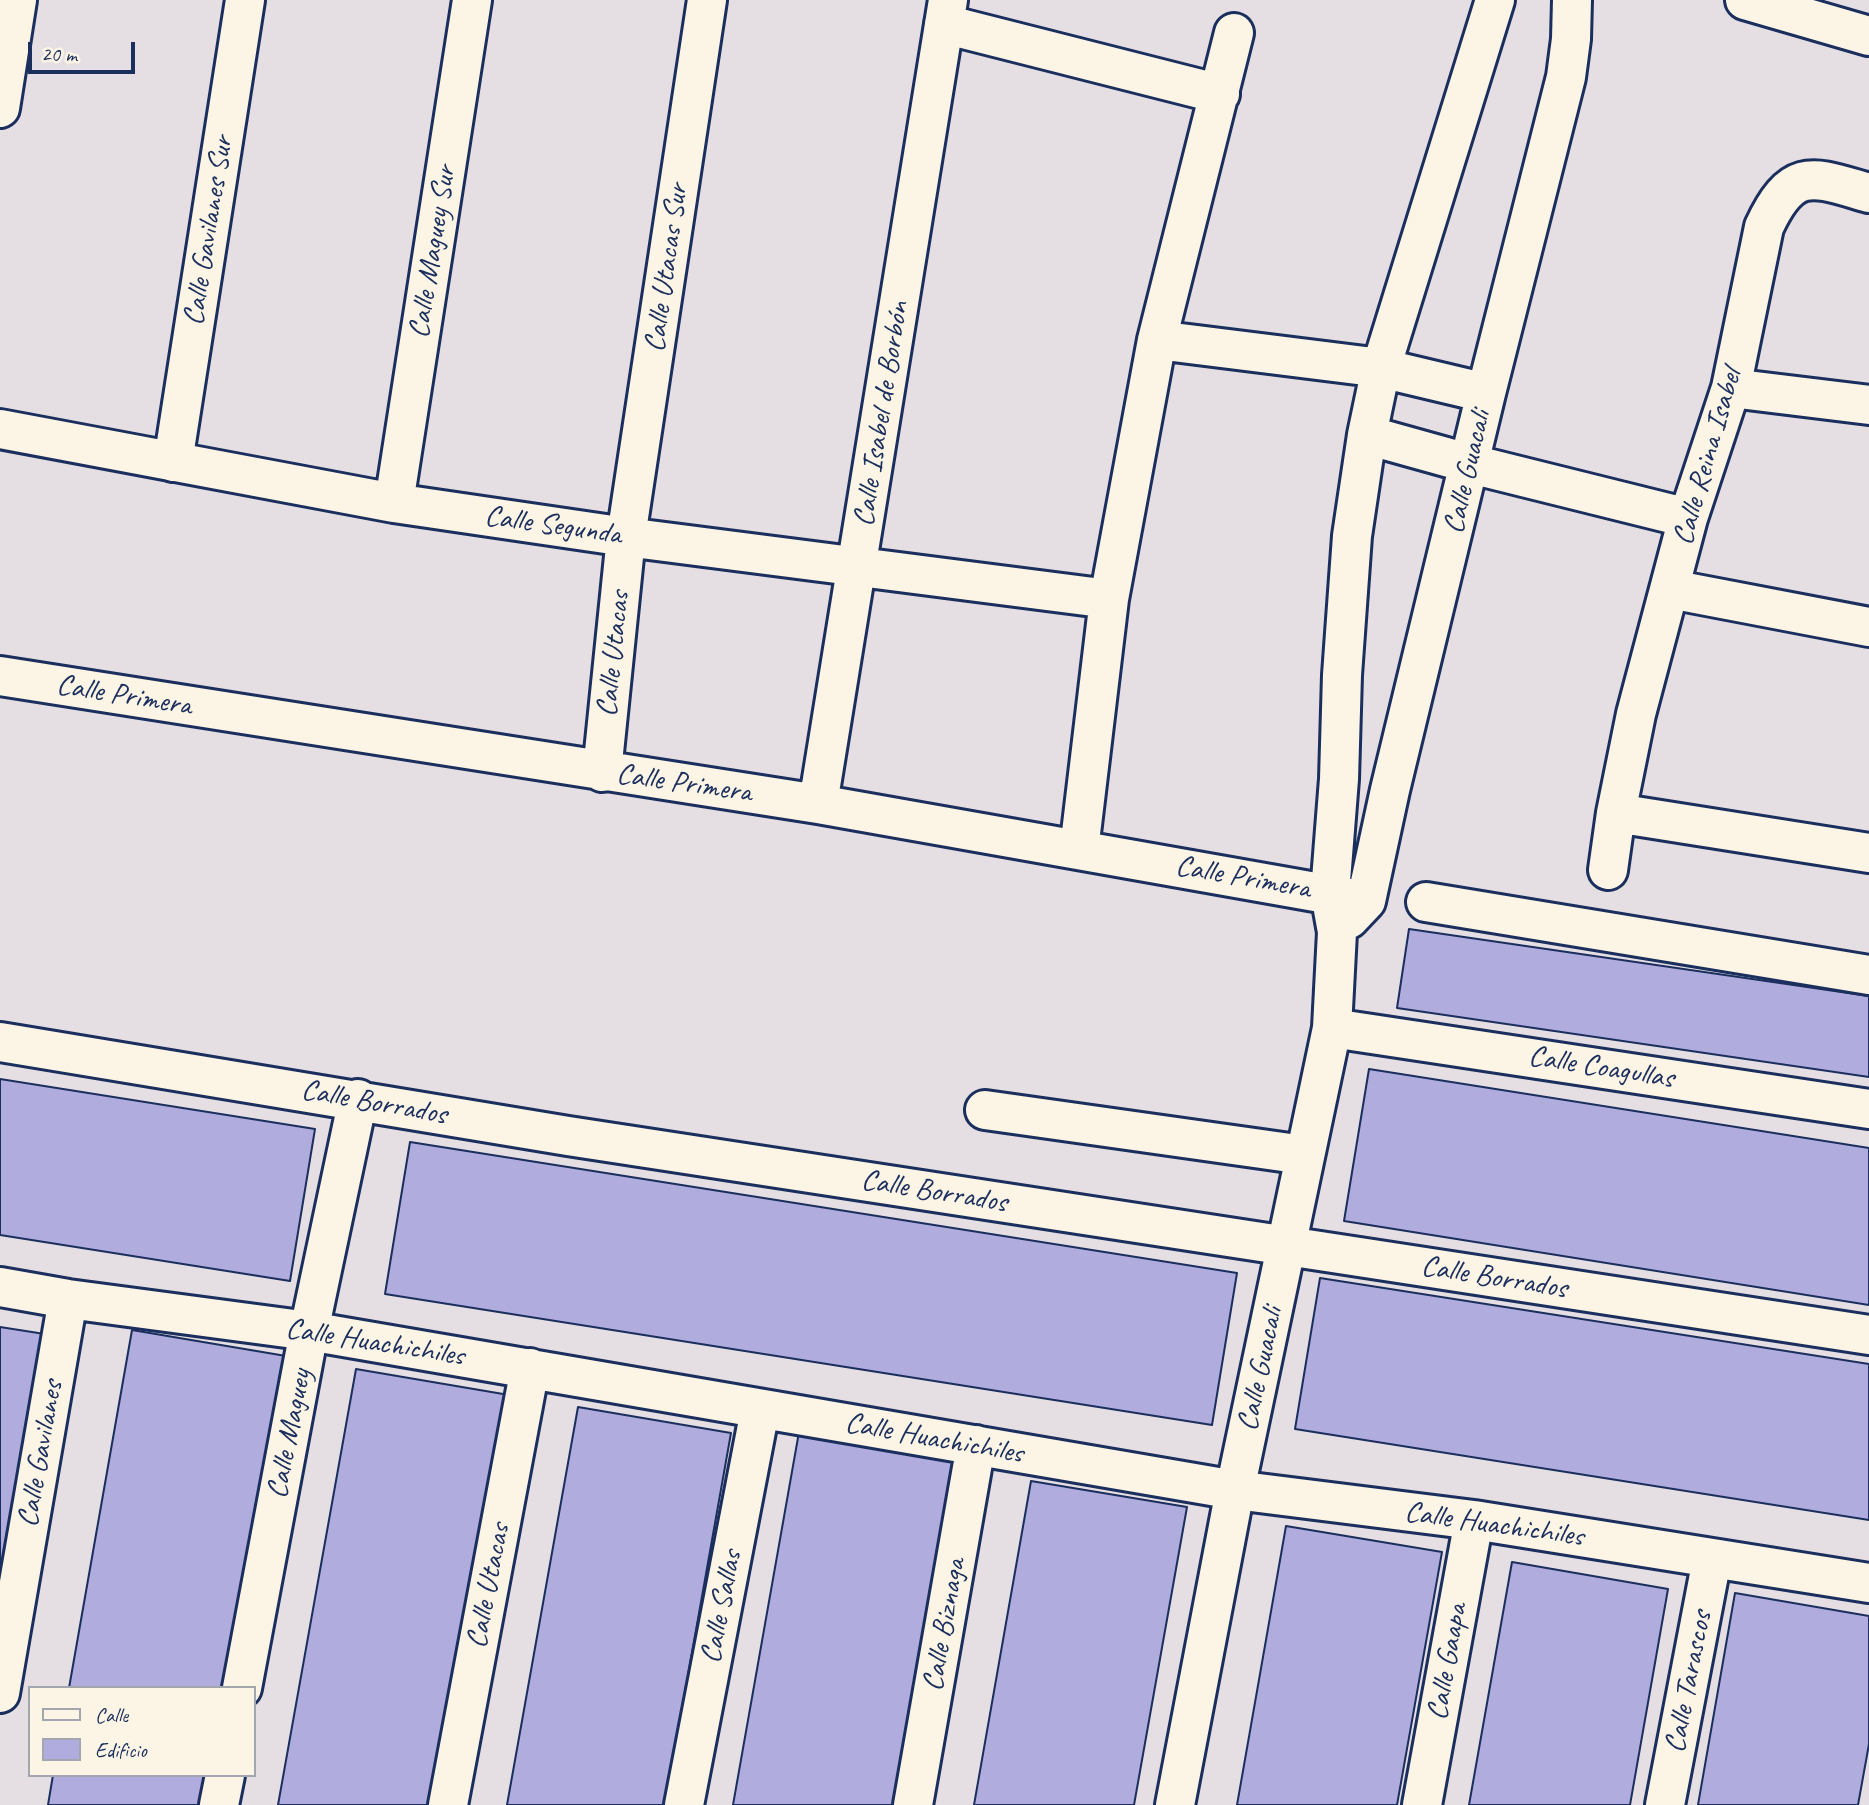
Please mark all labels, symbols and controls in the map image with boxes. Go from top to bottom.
scale bar [32,28,138,72]
text: 20 m [41,41,77,67]
street label: Calle Gavilanes Sur [176,134,242,328]
street label: Calle Maguey Sur [402,163,464,341]
street label: Calle Utacas Sur [637,182,697,354]
street label: Calle Isabel de Borbón [846,299,918,529]
street label: Calle Reina Isabel [1666,365,1750,549]
street label: Calle Guacali [1436,407,1500,537]
street label: Calle Segunda [482,499,624,553]
street label: Calle Utacas [590,589,638,719]
street label: Calle Primera [54,668,194,724]
street label: Calle Primera [614,757,754,811]
street label: Calle Primera [1173,848,1313,908]
street label: Calle Coagullas [1526,1039,1676,1097]
street label: Calle Borrados [299,1073,449,1133]
street label: Calle Borrados [859,1163,1009,1221]
street label: Calle Borrados [1419,1249,1569,1307]
street label: Calle Guacali [1230,1304,1292,1434]
street label: Calle Huachichiles [283,1311,467,1375]
street label: Calle Maguey [260,1366,320,1502]
street label: Calle Gavilanes [10,1378,72,1530]
street label: Calle Huachichiles [842,1406,1026,1472]
street label: Calle Huachichiles [1402,1495,1586,1555]
street label: Calle Utacas [459,1521,519,1651]
street label: Calle Sallas [693,1548,751,1666]
street label: Calle Biznaga [916,1556,974,1694]
street label: Calle Gaapa [1420,1601,1476,1723]
street label: Calle Tarascos [1658,1608,1720,1756]
legend [28,1686,256,1777]
text: Calle [95,1702,128,1728]
text: Edificio [95,1737,147,1763]

